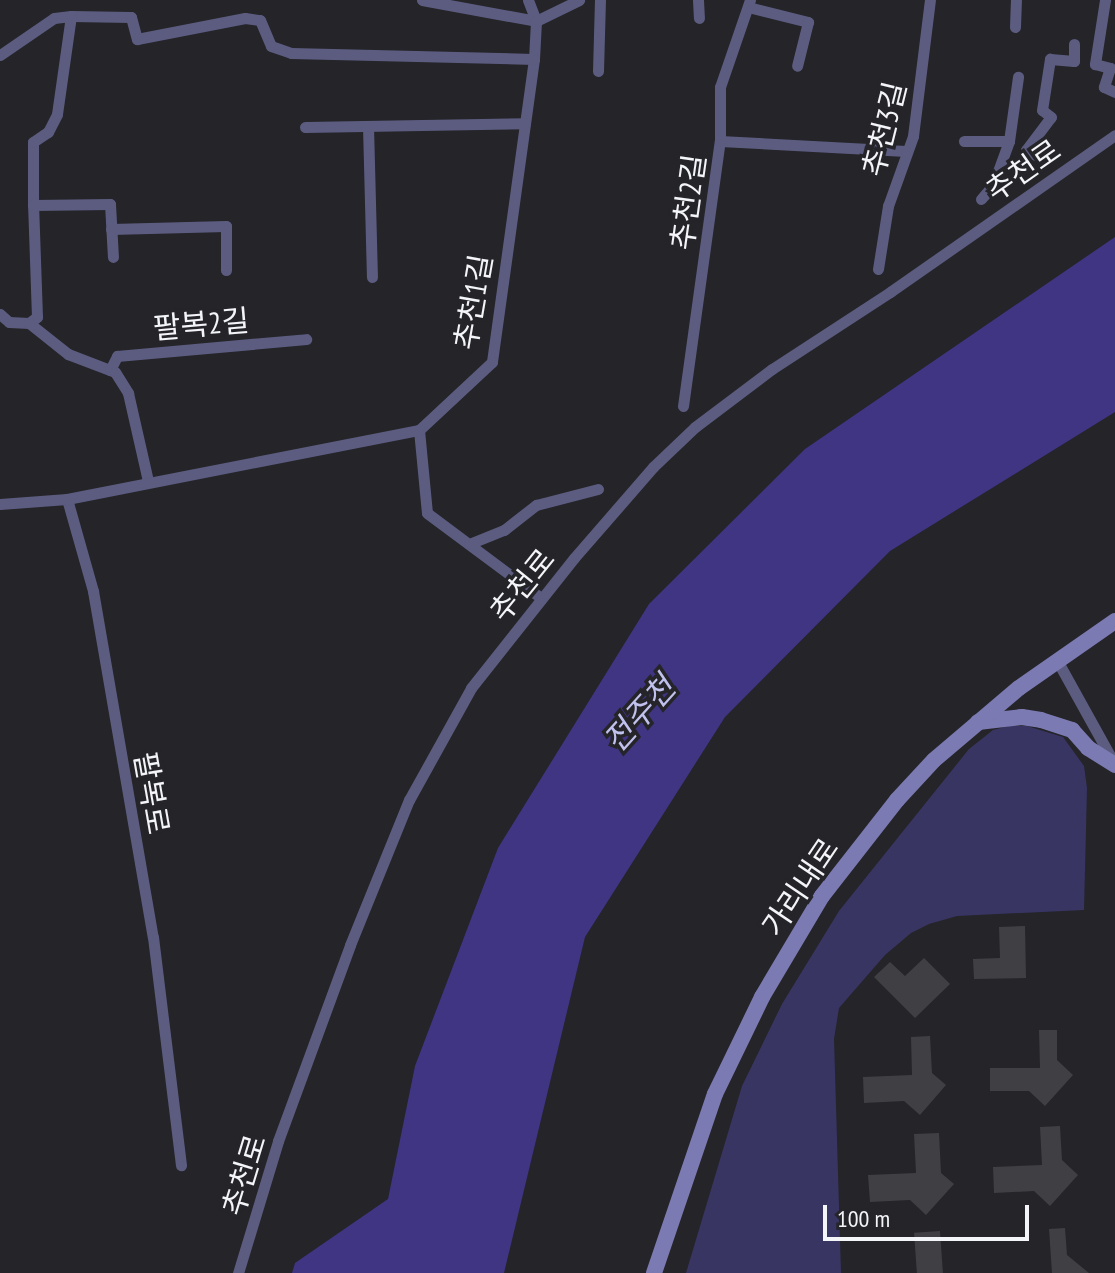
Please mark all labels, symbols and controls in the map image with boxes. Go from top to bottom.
street label: 추천3길 [855,78,913,180]
street label: 추천로 [979,132,1067,208]
street label: 추천2길 [663,152,713,252]
street label: 추천1길 [447,251,499,353]
street label: 팔복2길 [151,302,251,346]
street label: 추천로 [482,541,562,629]
water label: 전주천 [595,668,683,760]
street label: 팔복로 [127,749,177,837]
street label: 가리내로 [754,831,846,943]
street label: 추천로 [215,1130,273,1220]
scale bar [827,1189,1033,1239]
text: 100 m [837,1203,890,1234]

